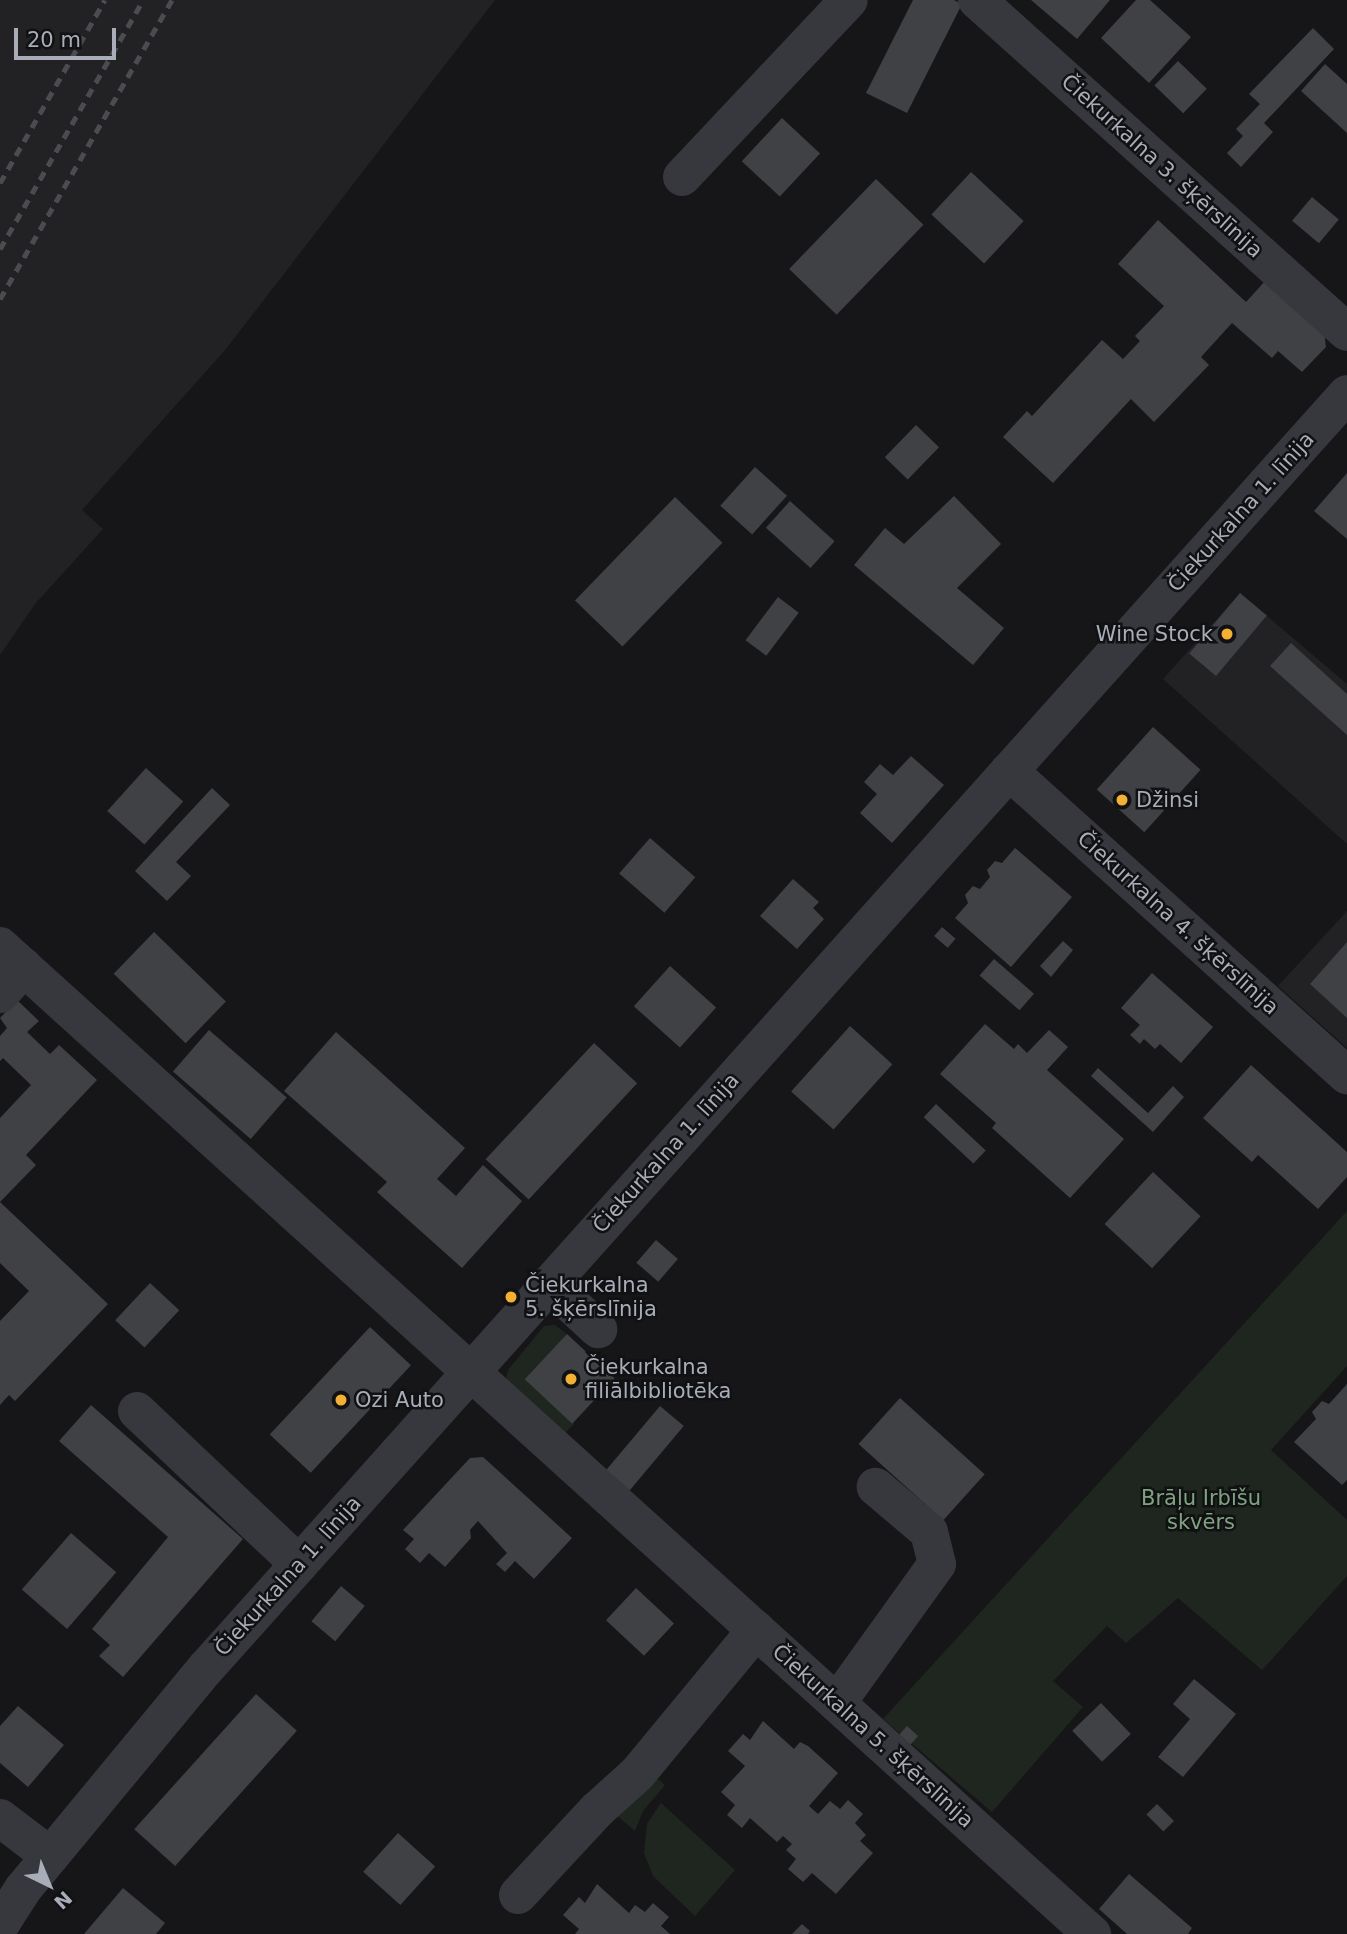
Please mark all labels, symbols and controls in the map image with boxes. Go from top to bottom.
scale bar [18,14,119,58]
text: 20 m [27,28,81,52]
street label: Čiekurkalna 3. šķērslīnija [1056,69,1268,263]
street label: Čiekurkalna 1. līnija [1163,427,1319,597]
place label: Wine Stock [1096,621,1213,647]
marker: Wine Stock [1219,626,1235,642]
place label: Džinsi [1136,787,1199,813]
marker: Džinsi [1114,792,1130,808]
street label: Čiekurkalna 4. šķērslīnija [1072,826,1284,1020]
street label: Čiekurkalna 1. līnija [588,1068,744,1238]
place label: Čiekurkalna 5. šķērslīnija [525,1272,657,1322]
marker: Čiekurkalna 5. šķērslīnija [503,1289,519,1305]
place label: Čiekurkalna filiālbibliotēka [585,1354,731,1404]
marker: Čiekurkalna filiālbibliotēka [563,1371,579,1387]
place label: Ozi Auto [355,1387,444,1413]
marker: Ozi Auto [333,1392,349,1408]
park label: Brāļu Irbīšu skvērs [1141,1485,1261,1535]
street label: Čiekurkalna 1. līnija [210,1491,366,1661]
street label: Čiekurkalna 5. šķērslīnija [767,1639,979,1833]
north arrow [14,1850,84,1920]
text: N [50,1887,77,1914]

